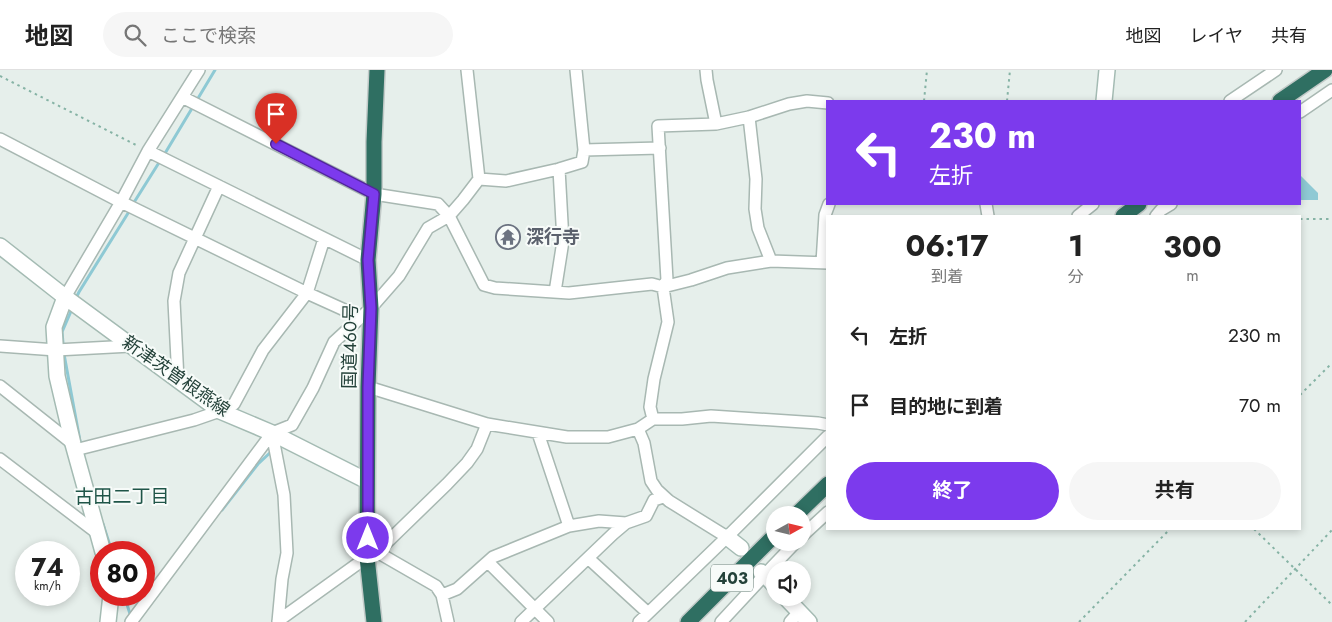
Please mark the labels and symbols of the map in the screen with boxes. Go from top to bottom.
pin [255,93,297,144]
temple icon: 深行寺 [495,224,521,250]
place label: 深行寺 [526,224,580,250]
street label: 国道460号 [336,303,364,389]
street label: 新津茨曽根燕線 [117,329,235,423]
district label: 古田二丁目 [74,483,170,510]
north arrow [766,506,811,551]
position arrow [341,511,393,563]
speed limit sign: 80 [90,541,155,606]
road number: 403 [711,564,753,592]

